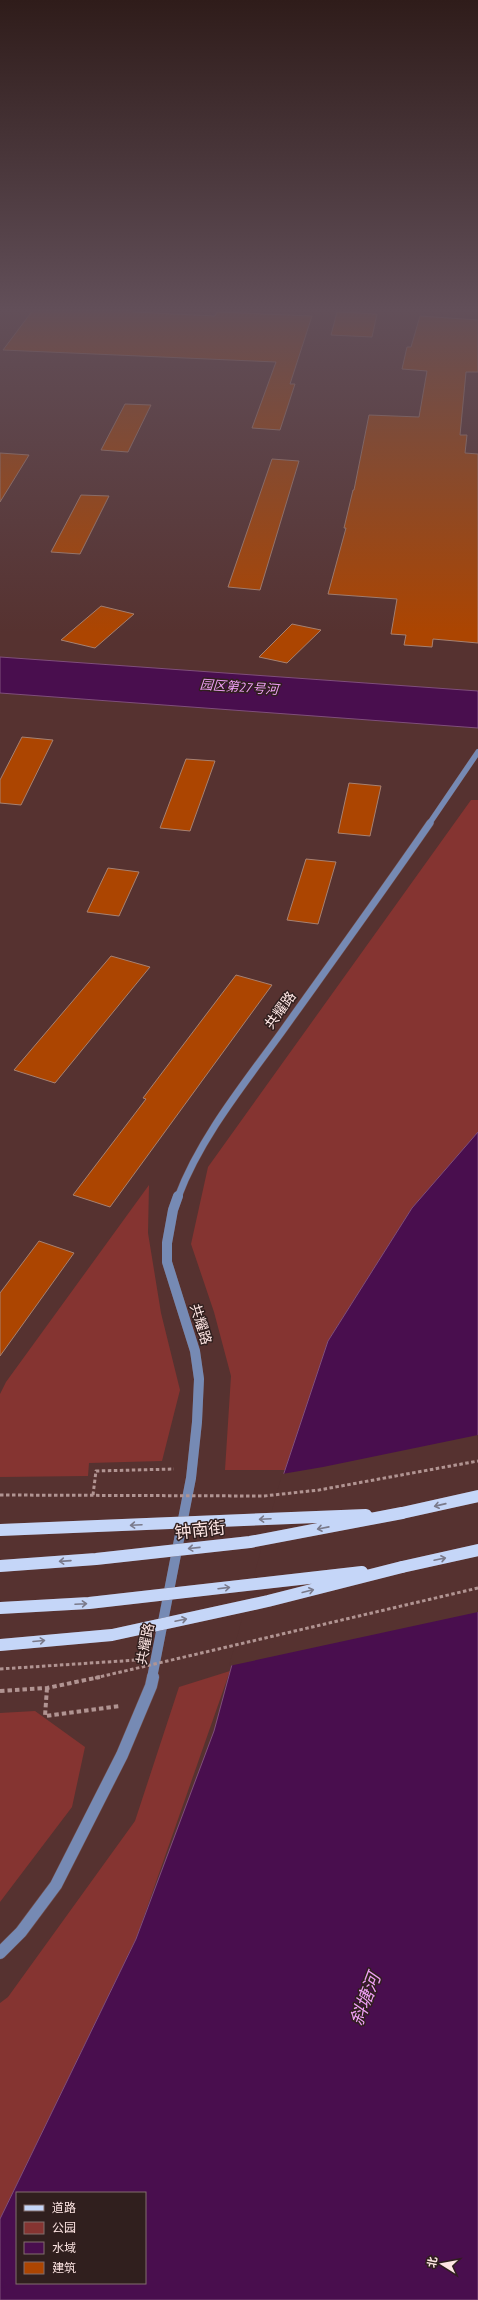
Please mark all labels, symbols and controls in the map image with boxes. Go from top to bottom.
water label: 园区第27号河 [199,676,282,698]
street label: 共耀路 [260,988,300,1032]
street label: 共耀路 [186,1301,216,1347]
one-way arrow [434,1501,447,1509]
street label: 钟南街 [173,1516,227,1544]
one-way arrow [259,1516,272,1523]
one-way arrow [130,1522,143,1529]
one-way arrow [317,1525,330,1533]
one-way arrow [188,1544,201,1552]
one-way arrow [433,1554,446,1562]
one-way arrow [59,1558,72,1565]
one-way arrow [217,1584,230,1591]
one-way arrow [301,1587,314,1594]
one-way arrow [74,1600,87,1607]
one-way arrow [174,1616,187,1624]
street label: 共耀路 [132,1622,158,1666]
one-way arrow [32,1638,45,1645]
water label: 斜塘河 [345,1967,386,2028]
legend [16,2192,146,2284]
text: 道路 [52,2200,76,2215]
text: 公园 [52,2220,76,2235]
text: 水域 [52,2240,76,2255]
north arrow [422,2244,462,2284]
text: 北 [424,2255,440,2269]
text: 建筑 [52,2260,76,2275]

